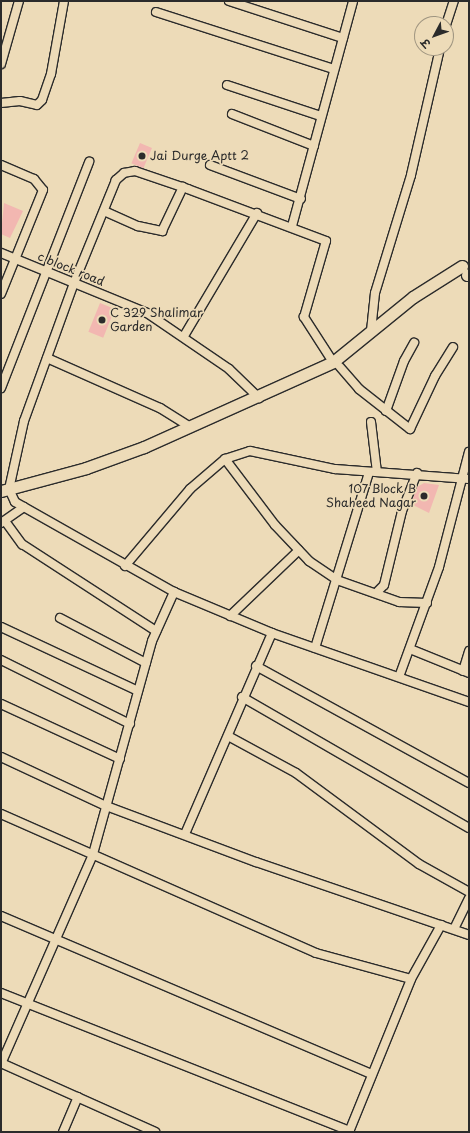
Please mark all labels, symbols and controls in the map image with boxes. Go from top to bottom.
north arrow [414,16,454,56]
text: उ [417,35,434,52]
place label: Jai Durge Aptt 2 [150,149,249,163]
marker: Jai Durge Aptt 2 [137,151,147,161]
street label: c block road [36,249,106,289]
place label: C 329 Shalimar Garden [110,306,203,334]
marker: C 329 Shalimar Garden [97,315,107,325]
place label: 107 Block B Shaheed Nagar [325,482,416,510]
marker: 107 Block B Shaheed Nagar [419,491,429,501]

